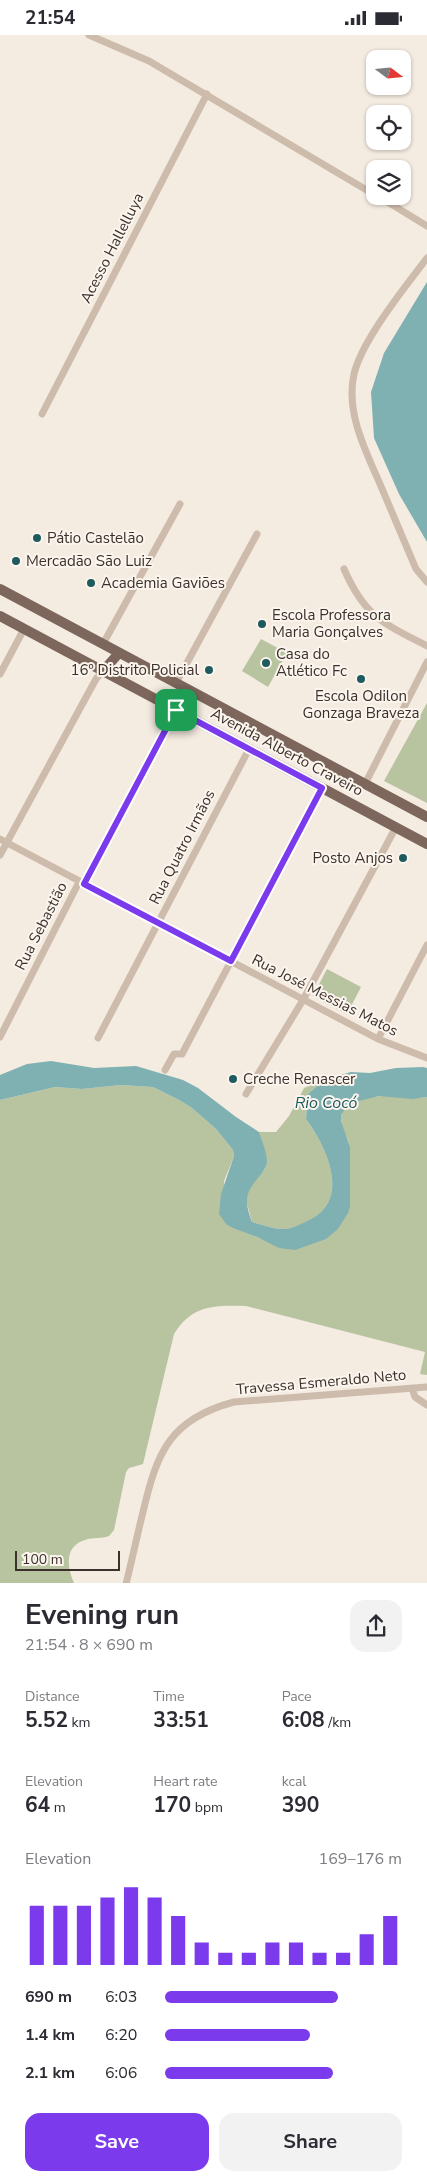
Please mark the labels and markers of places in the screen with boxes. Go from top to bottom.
place label: Pátio Castelão [47,528,144,548]
marker: Pátio Castelão [31,532,43,544]
place label: Mercadão São Luiz [26,551,152,571]
marker: Mercadão São Luiz [10,555,22,567]
place label: Academia Gaviões [101,573,225,593]
marker: Academia Gaviões [85,577,97,589]
place label: Escola Professora Maria Gonçalves [272,605,391,642]
marker: Escola Professora Maria Gonçalves [256,618,268,630]
place label: Casa do Atlético Fc [276,644,347,681]
marker: Casa do Atlético Fc [260,657,272,669]
place label: 16º Distrito Policial [71,660,200,680]
marker: 16º Distrito Policial [203,664,215,676]
marker: Escola Odilon Gonzaga Braveza [355,673,367,685]
place label: Escola Odilon Gonzaga Braveza [303,686,419,723]
pin [155,689,197,731]
place label: Posto Anjos [312,848,393,868]
marker: Posto Anjos [397,852,409,864]
place label: Creche Renascer [243,1069,356,1089]
marker: Creche Renascer [227,1073,239,1085]

